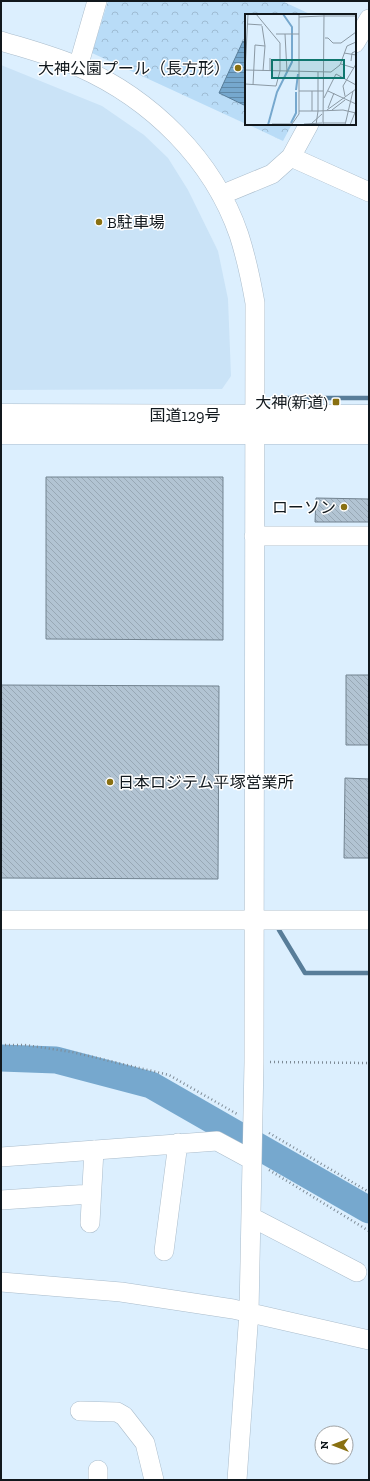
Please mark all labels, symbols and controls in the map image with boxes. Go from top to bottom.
inset map [245,14,356,125]
place label: 大神公園プール（長方形） [38,59,230,78]
marker: 大神公園プール（長方形） [233,63,243,73]
place label: B駐車場 [107,213,165,232]
marker: B駐車場 [94,217,104,227]
place label: 大神(新道) [255,393,328,412]
marker: 大神(新道) [331,397,341,407]
street label: 国道129号 [150,406,220,425]
place label: ローソン [272,498,336,517]
marker: ローソン [339,502,349,512]
place label: 日本ロジテム平塚営業所 [118,773,294,792]
marker: 日本ロジテム平塚営業所 [105,777,115,787]
north arrow [314,1425,354,1465]
text: N [318,1440,331,1449]

